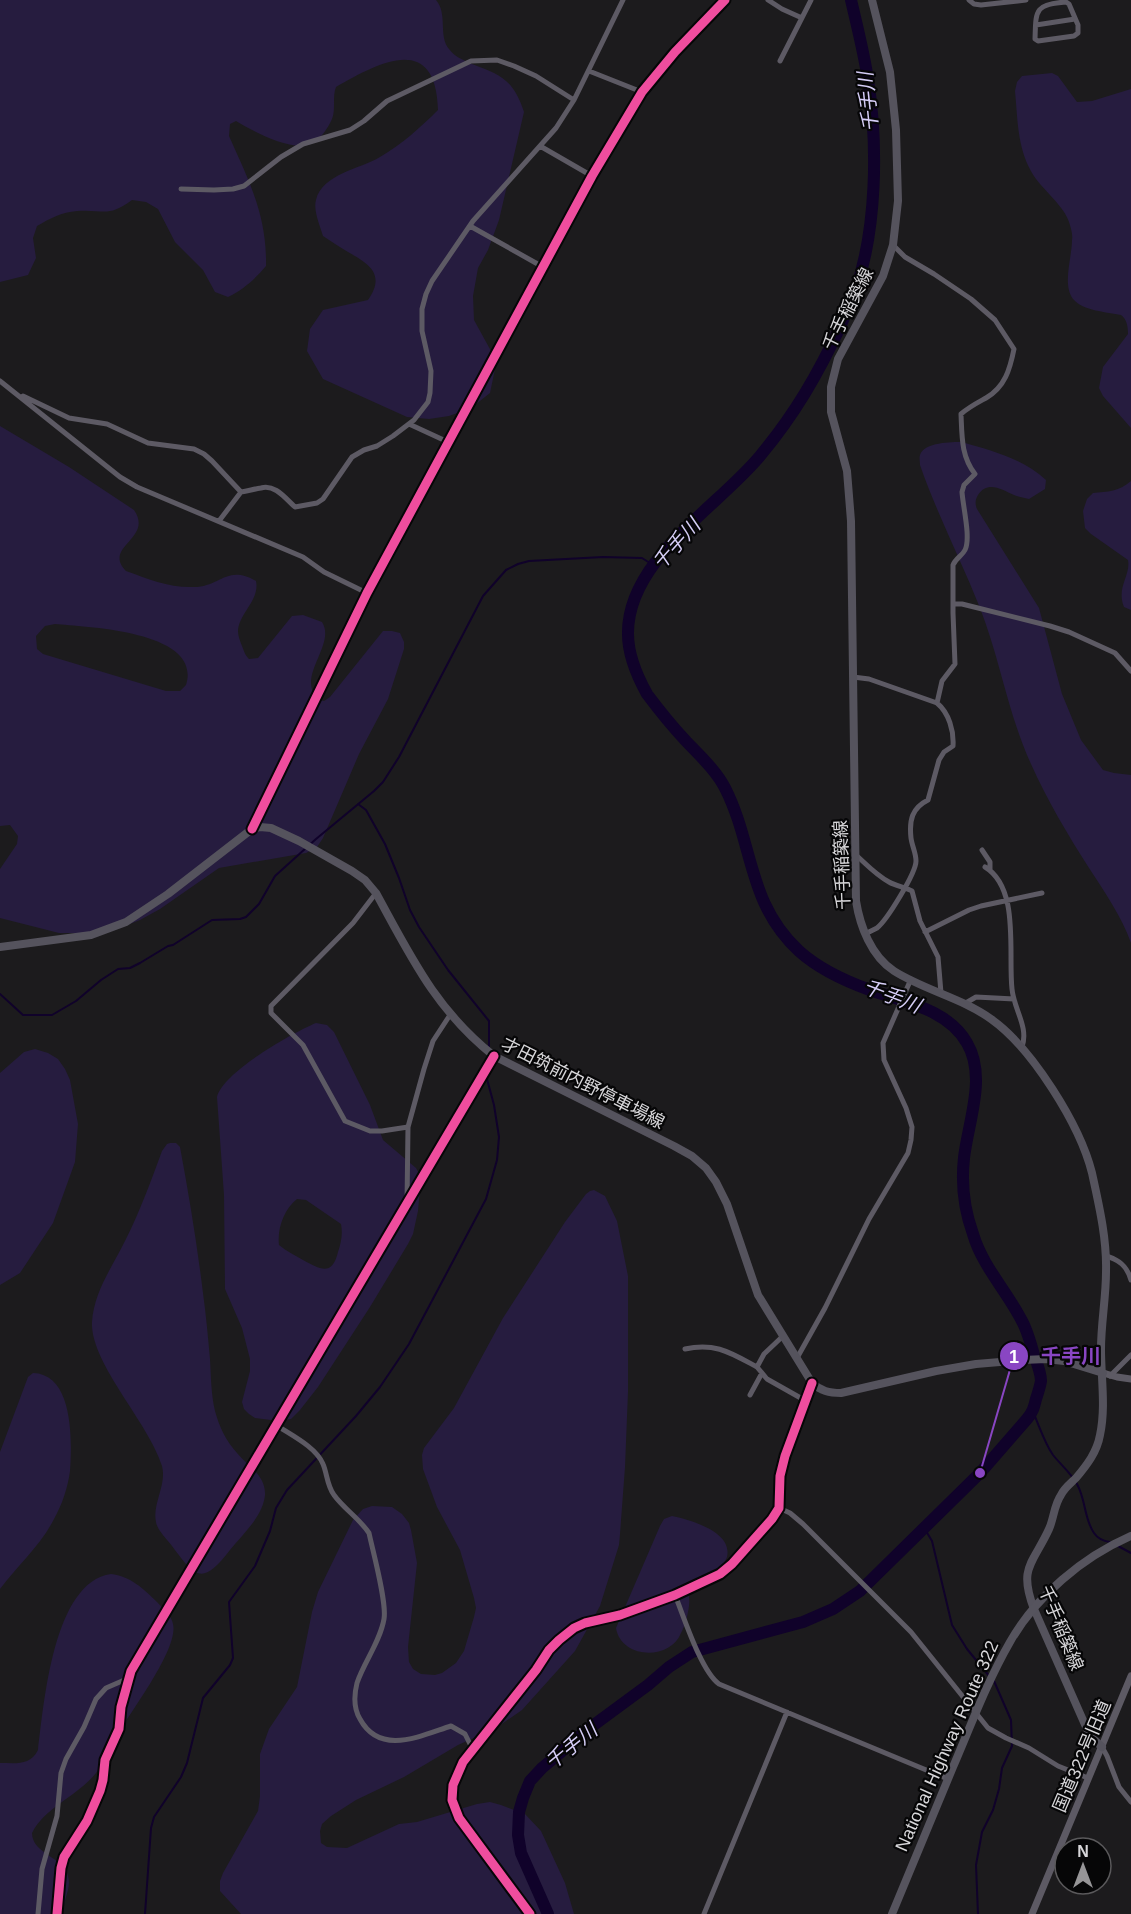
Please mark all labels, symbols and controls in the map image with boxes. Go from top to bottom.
water label: 千手川 [854,69,882,133]
street label: 千手稲築線 [819,264,877,354]
water label: 千手川 [648,513,706,574]
street label: 千手稲築線 [830,820,854,910]
water label: 千手川 [860,975,926,1018]
street label: 才田筑前内野停車場線 [498,1033,668,1133]
callout: 千手川 [999,1337,1113,1375]
text: 千手川 [1041,1345,1101,1367]
text: 1 [1009,1347,1019,1367]
street label: 千手稲築線 [1035,1583,1087,1673]
street label: National Highway Route 322 [891,1638,1003,1854]
street label: 国道322号旧道 [1049,1697,1115,1815]
water label: 千手川 [541,1717,603,1773]
north arrow [1053,1836,1113,1896]
text: N [1077,1843,1089,1860]

